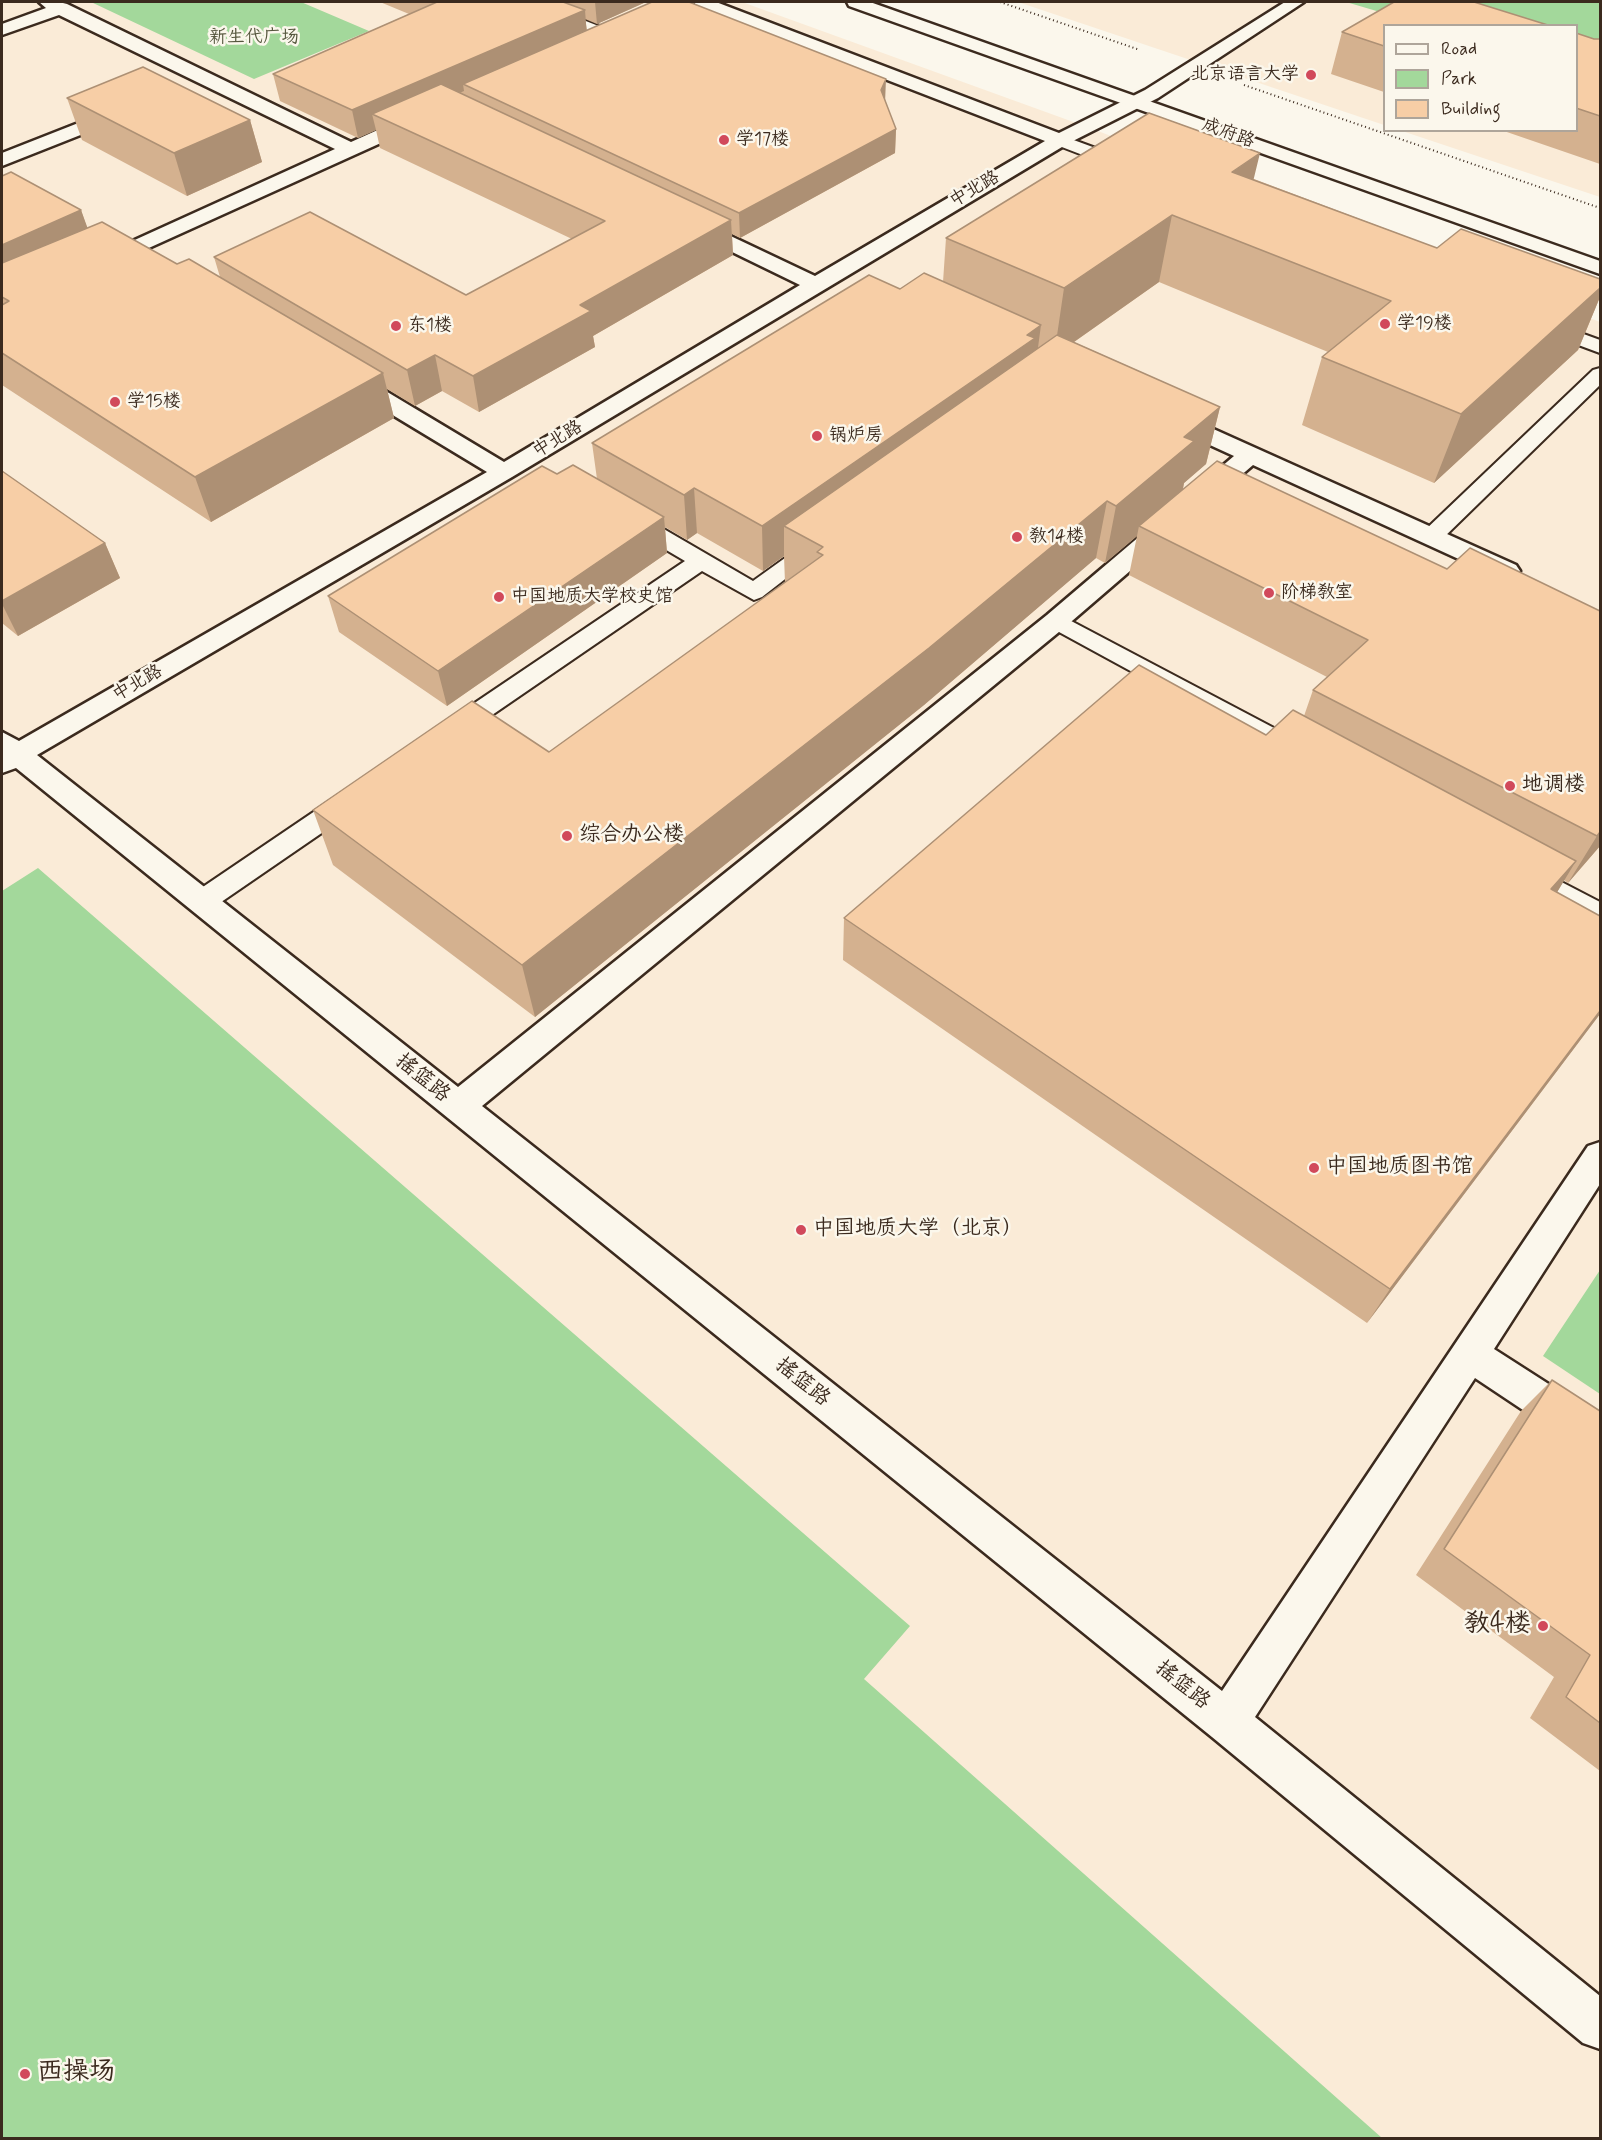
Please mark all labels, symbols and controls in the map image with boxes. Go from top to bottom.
legend [1383,24,1578,132]
park label: 新生代广场 [209,27,299,49]
text: Road [1441,37,1477,61]
place label: 北京语言大学 [1191,64,1299,86]
text: Park [1441,67,1477,91]
marker: 北京语言大学 [1304,68,1318,82]
text: Building [1441,97,1501,121]
street label: 成府路 [1199,115,1257,153]
place label: 学17楼 [736,129,789,151]
marker: 学17楼 [717,133,731,147]
street label: 中北路 [946,167,1004,213]
place label: 学19楼 [1397,313,1452,335]
place label: 东1楼 [408,315,452,337]
marker: 学19楼 [1378,317,1392,331]
marker: 东1楼 [389,319,403,333]
place label: 学15楼 [127,391,181,413]
marker: 学15楼 [108,395,122,409]
street label: 中北路 [529,417,587,463]
place label: 锅炉房 [829,425,883,447]
marker: 锅炉房 [810,429,824,443]
place label: 教14楼 [1029,526,1084,548]
marker: 教14楼 [1010,530,1024,544]
place label: 阶梯教室 [1281,582,1353,604]
place label: 中国地质大学校史馆 [511,586,673,608]
marker: 阶梯教室 [1262,586,1276,600]
marker: 中国地质大学校史馆 [492,590,506,604]
street label: 中北路 [109,661,167,707]
place label: 地调楼 [1522,773,1585,799]
marker: 地调楼 [1503,779,1517,793]
place label: 综合办公楼 [579,823,684,849]
marker: 综合办公楼 [560,829,574,843]
street label: 摇篮路 [390,1049,454,1109]
place label: 中国地质图书馆 [1326,1155,1473,1181]
marker: 中国地质图书馆 [1307,1161,1321,1175]
place label: 中国地质大学（北京） [813,1217,1023,1243]
marker: 中国地质大学（北京） [794,1223,808,1237]
street label: 摇篮路 [770,1353,834,1413]
place label: 教4楼 [1464,1610,1531,1642]
marker: 教4楼 [1536,1619,1550,1633]
street label: 摇篮路 [1150,1656,1214,1716]
place label: 西操场 [37,2058,115,2090]
marker: 西操场 [18,2067,32,2081]

